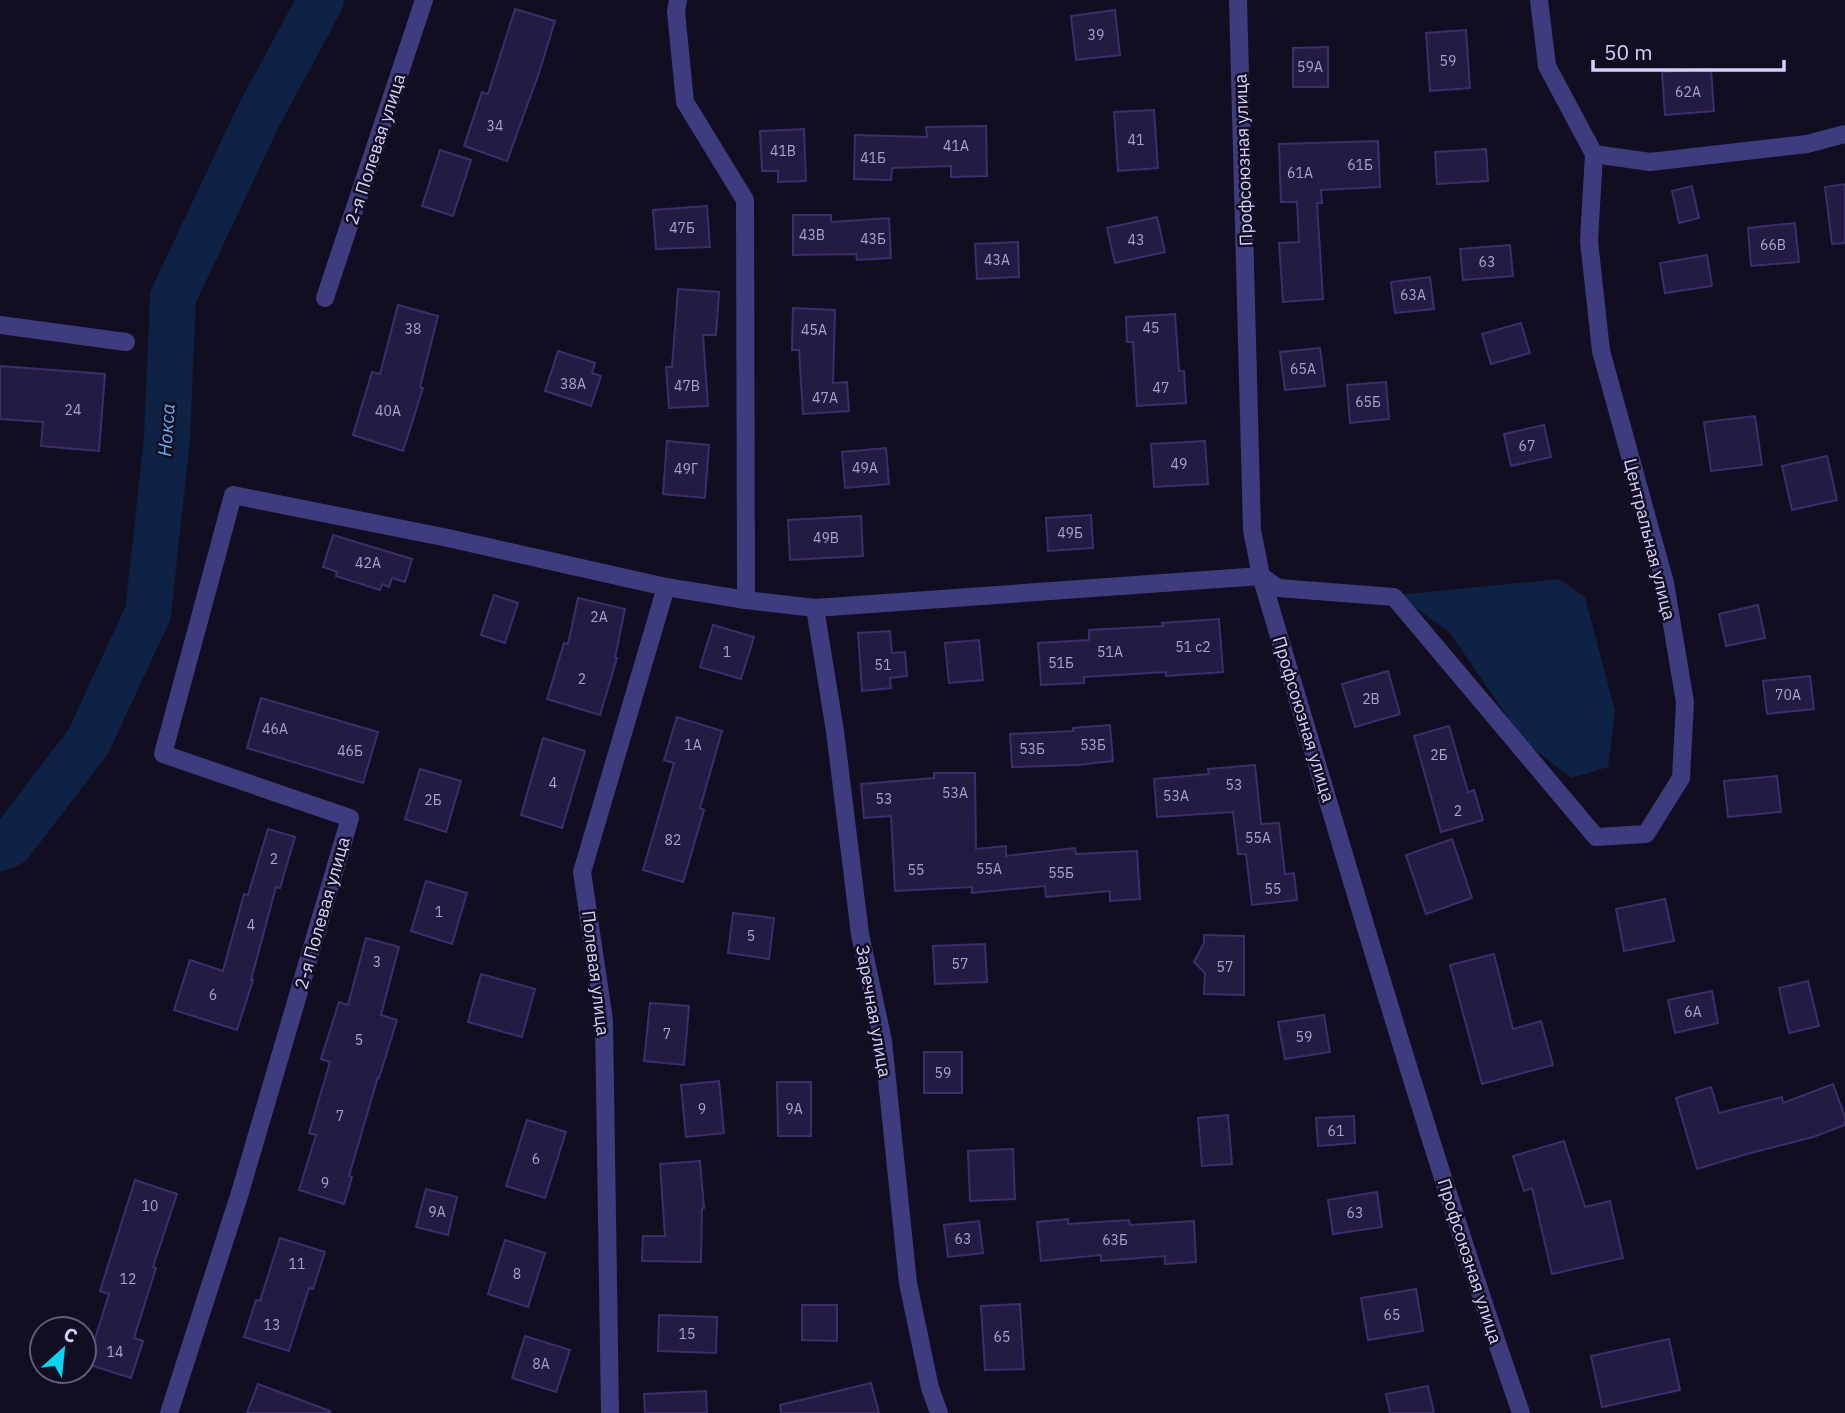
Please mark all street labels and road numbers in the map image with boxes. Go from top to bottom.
street label: 2-я Полевая улица [340,70,410,228]
street label: Профсоюзная улица [1228,73,1258,247]
street label: Центральная улица [1619,456,1681,623]
street label: Профсоюзная улица [1268,633,1340,805]
street label: 2-я Полевая улица [289,834,355,992]
street label: Полевая улица [577,909,615,1037]
street label: Заречная улица [851,943,897,1079]
street label: Профсоюзная улица [1432,1175,1508,1347]

